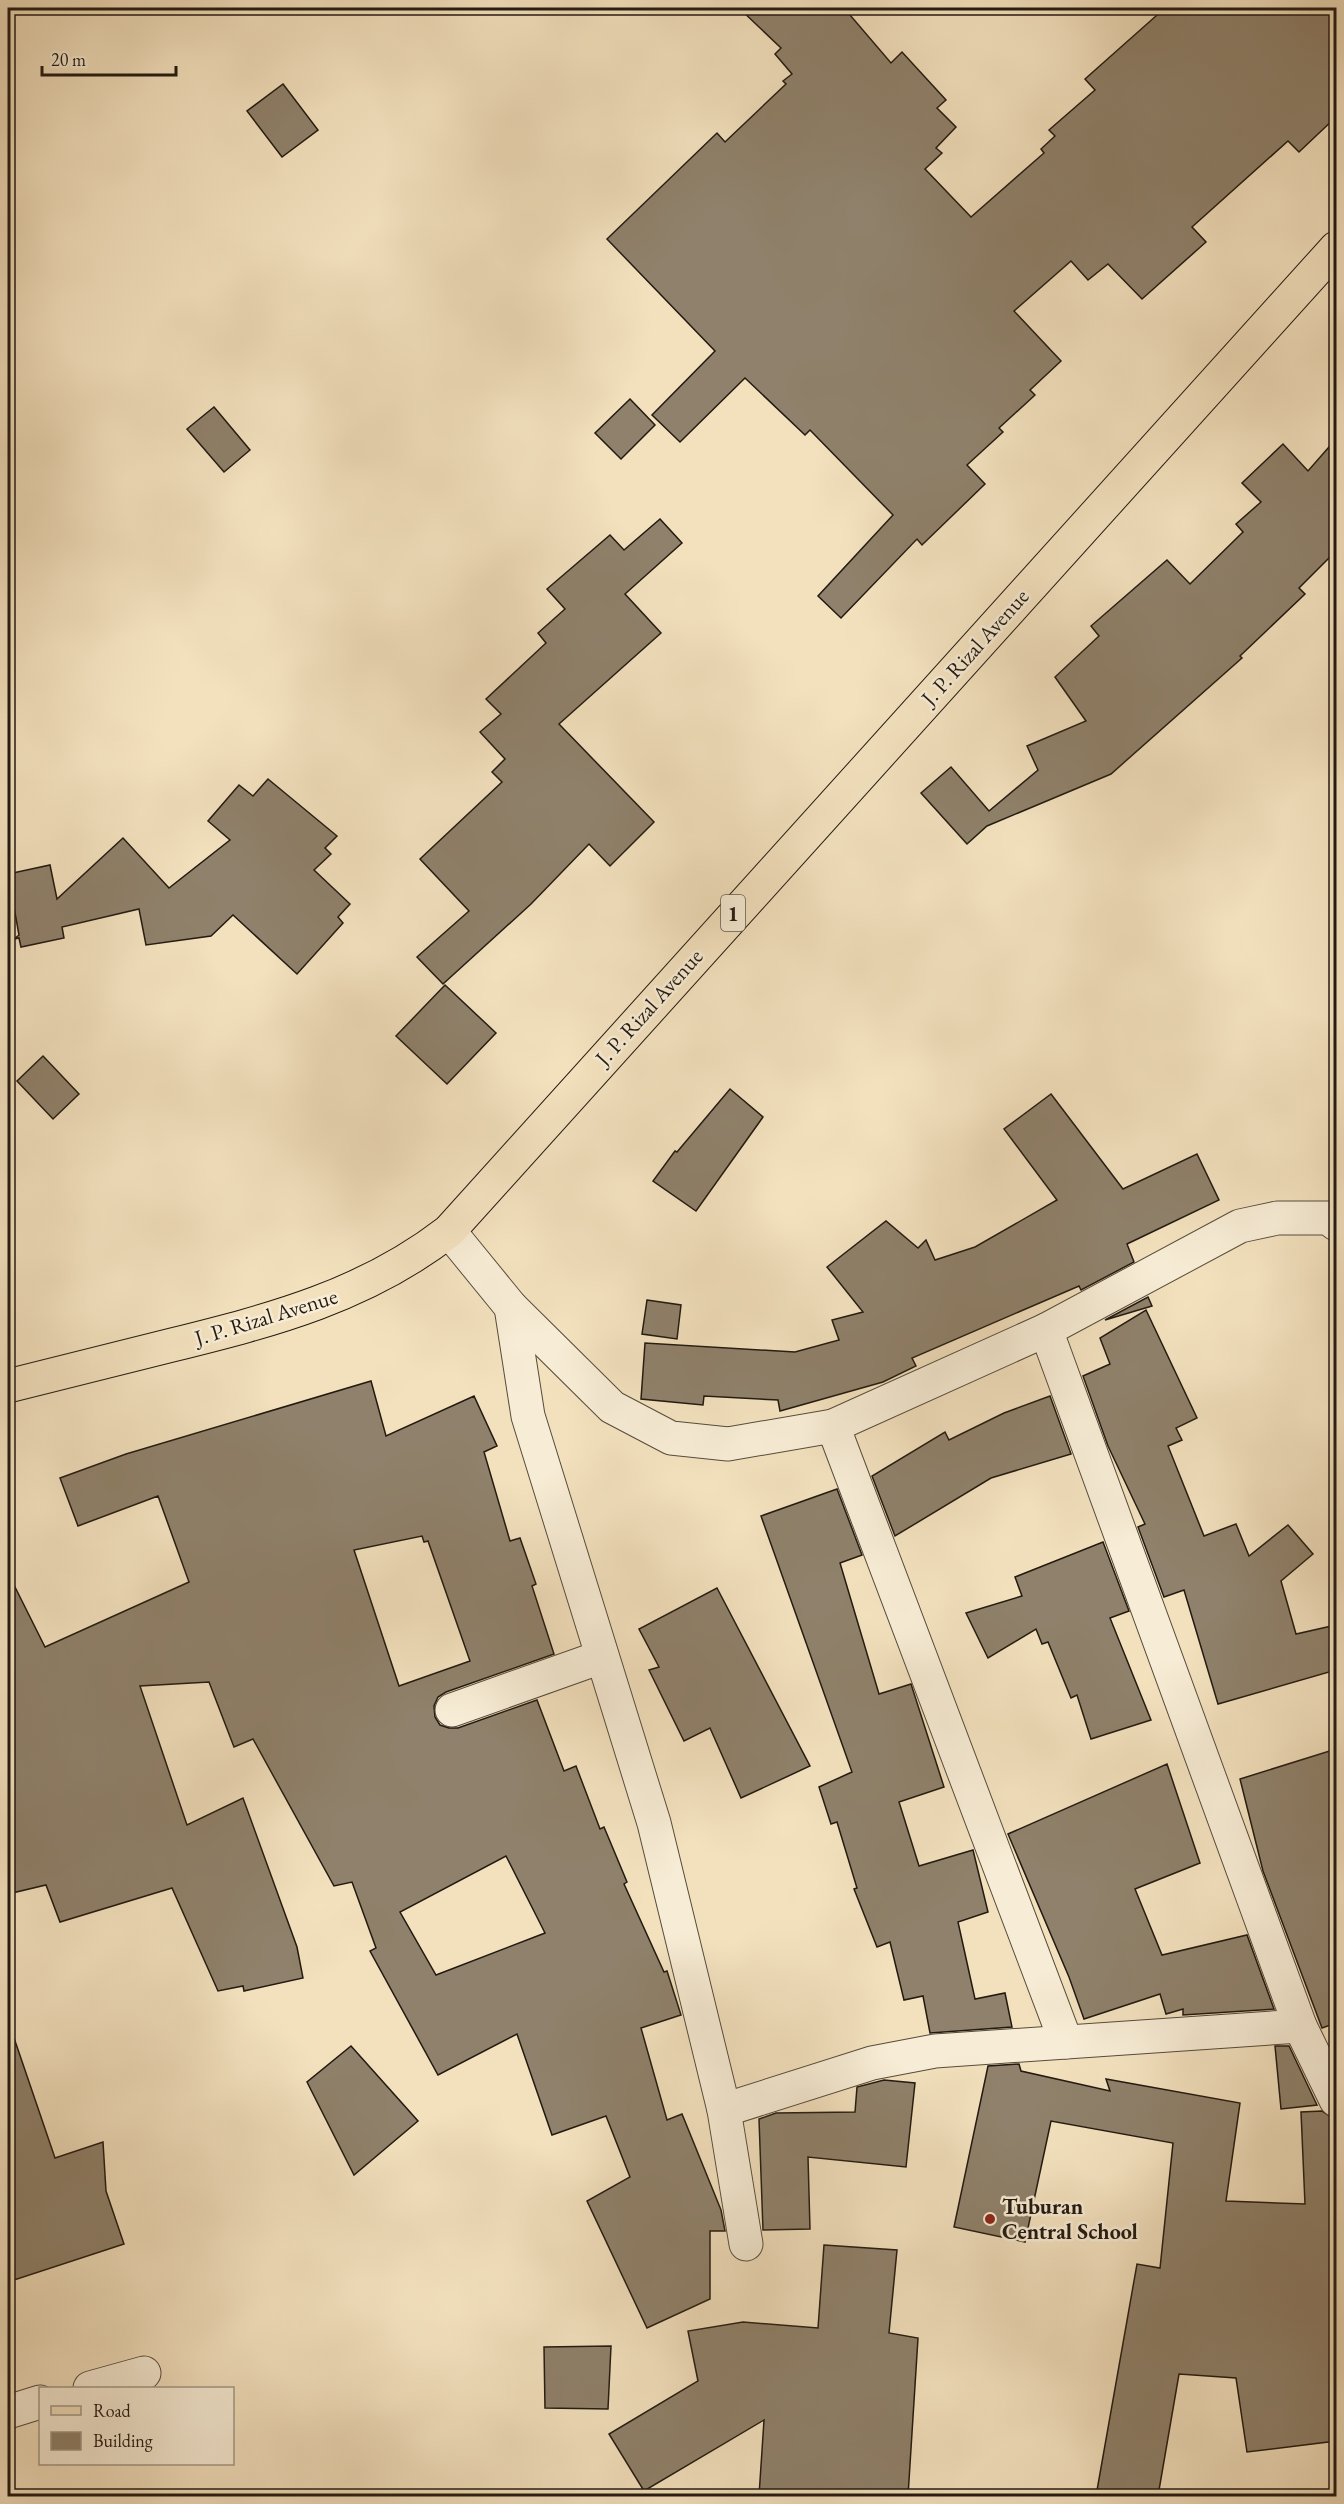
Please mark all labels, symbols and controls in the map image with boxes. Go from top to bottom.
scale bar [42,39,176,77]
text: 20 m [51,48,86,71]
street label: J. P. Rizal Avenue [913,582,1036,713]
road number: 1 [721,895,745,931]
street label: J. P. Rizal Avenue [587,942,710,1073]
street label: J. P. Rizal Avenue [189,1281,341,1353]
place label: Tuburan Central School [1002,2192,1138,2246]
marker: Tuburan Central School [983,2212,997,2226]
legend [39,2387,234,2465]
text: Road [93,2399,132,2422]
text: Building [93,2429,153,2452]

